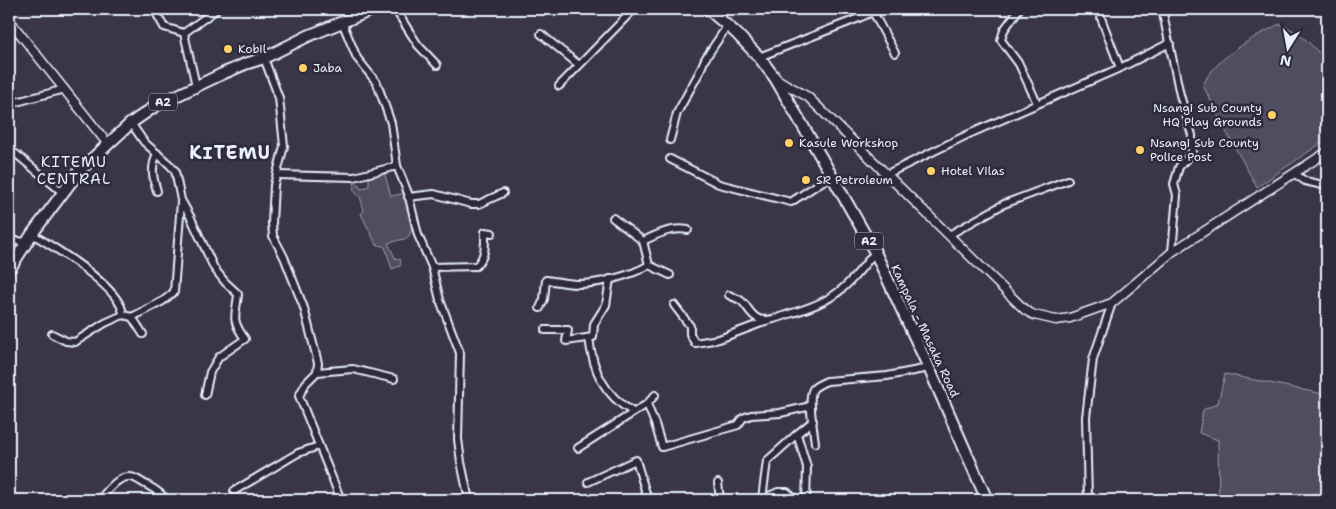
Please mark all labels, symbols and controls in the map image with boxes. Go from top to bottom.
north arrow [1264,22,1314,72]
place label: Kobil [238,41,267,57]
marker: Kobil [222,43,234,55]
text: N [1278,51,1293,71]
place label: Jaba [313,60,343,76]
marker: Jaba [297,62,309,74]
road number: A2 [149,94,177,110]
place label: Nsangi Sub County HQ Play Grounds [1153,100,1262,130]
marker: Nsangi Sub County HQ Play Grounds [1266,109,1278,121]
place label: Kasule Workshop [799,135,899,151]
place label: Nsangi Sub County Police Post [1150,135,1259,165]
marker: Kasule Workshop [783,137,795,149]
district label: KITEMU [189,141,271,165]
marker: Nsangi Sub County Police Post [1134,144,1146,156]
district label: KITEMU CENTRAL [37,152,111,189]
place label: Hotel Vilas [941,163,1005,179]
marker: Hotel Vilas [925,165,937,177]
place label: SR Petroleum [816,172,893,188]
marker: SR Petroleum [800,174,812,186]
road number: A2 [855,232,883,250]
street label: Kampala - Masaka Road [887,262,963,400]

